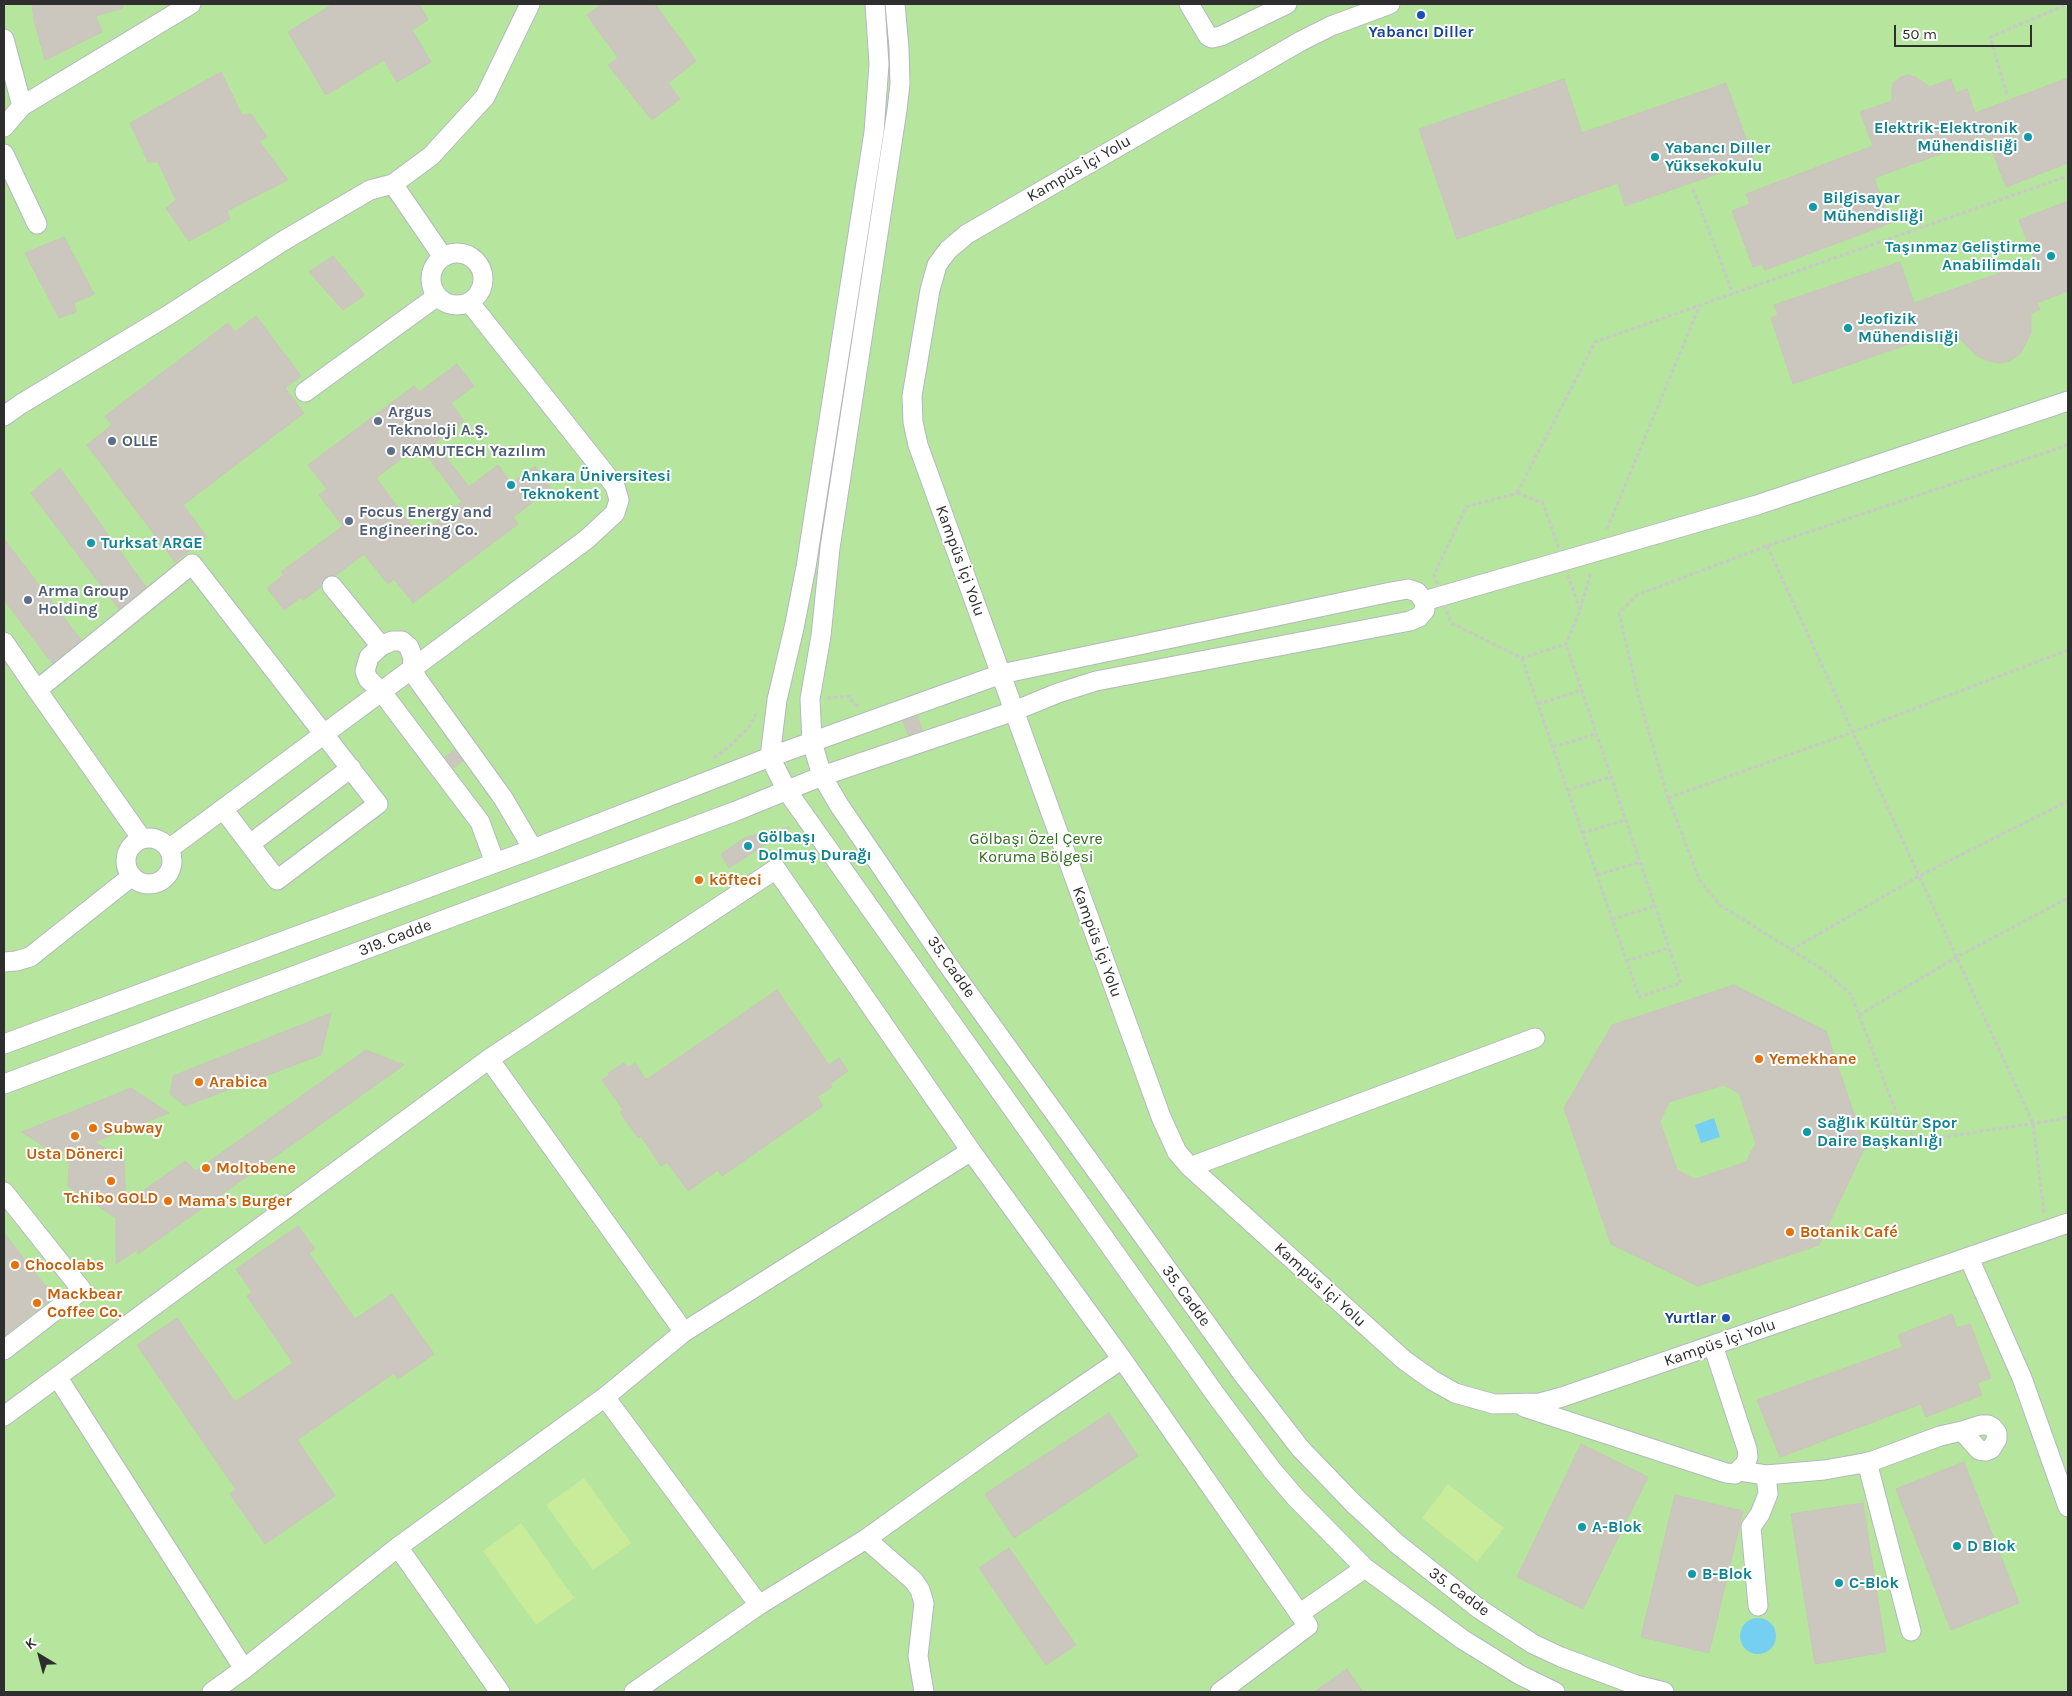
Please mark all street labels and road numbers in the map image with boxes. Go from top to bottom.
street label: Kampüs İçi Yolu [1024,132,1134,206]
street label: Kampüs İçi Yolu [931,503,989,619]
street label: Kampüs İçi Yolu [1068,884,1126,1000]
street label: 319. Cadde [356,915,434,961]
street label: 35. Cadde [923,932,979,1002]
street label: Kampüs İçi Yolu [1270,1239,1370,1331]
street label: 35. Cadde [1157,1262,1215,1330]
street label: Kampüs İçi Yolu [1662,1315,1778,1371]
street label: 35. Cadde [1425,1563,1493,1621]

